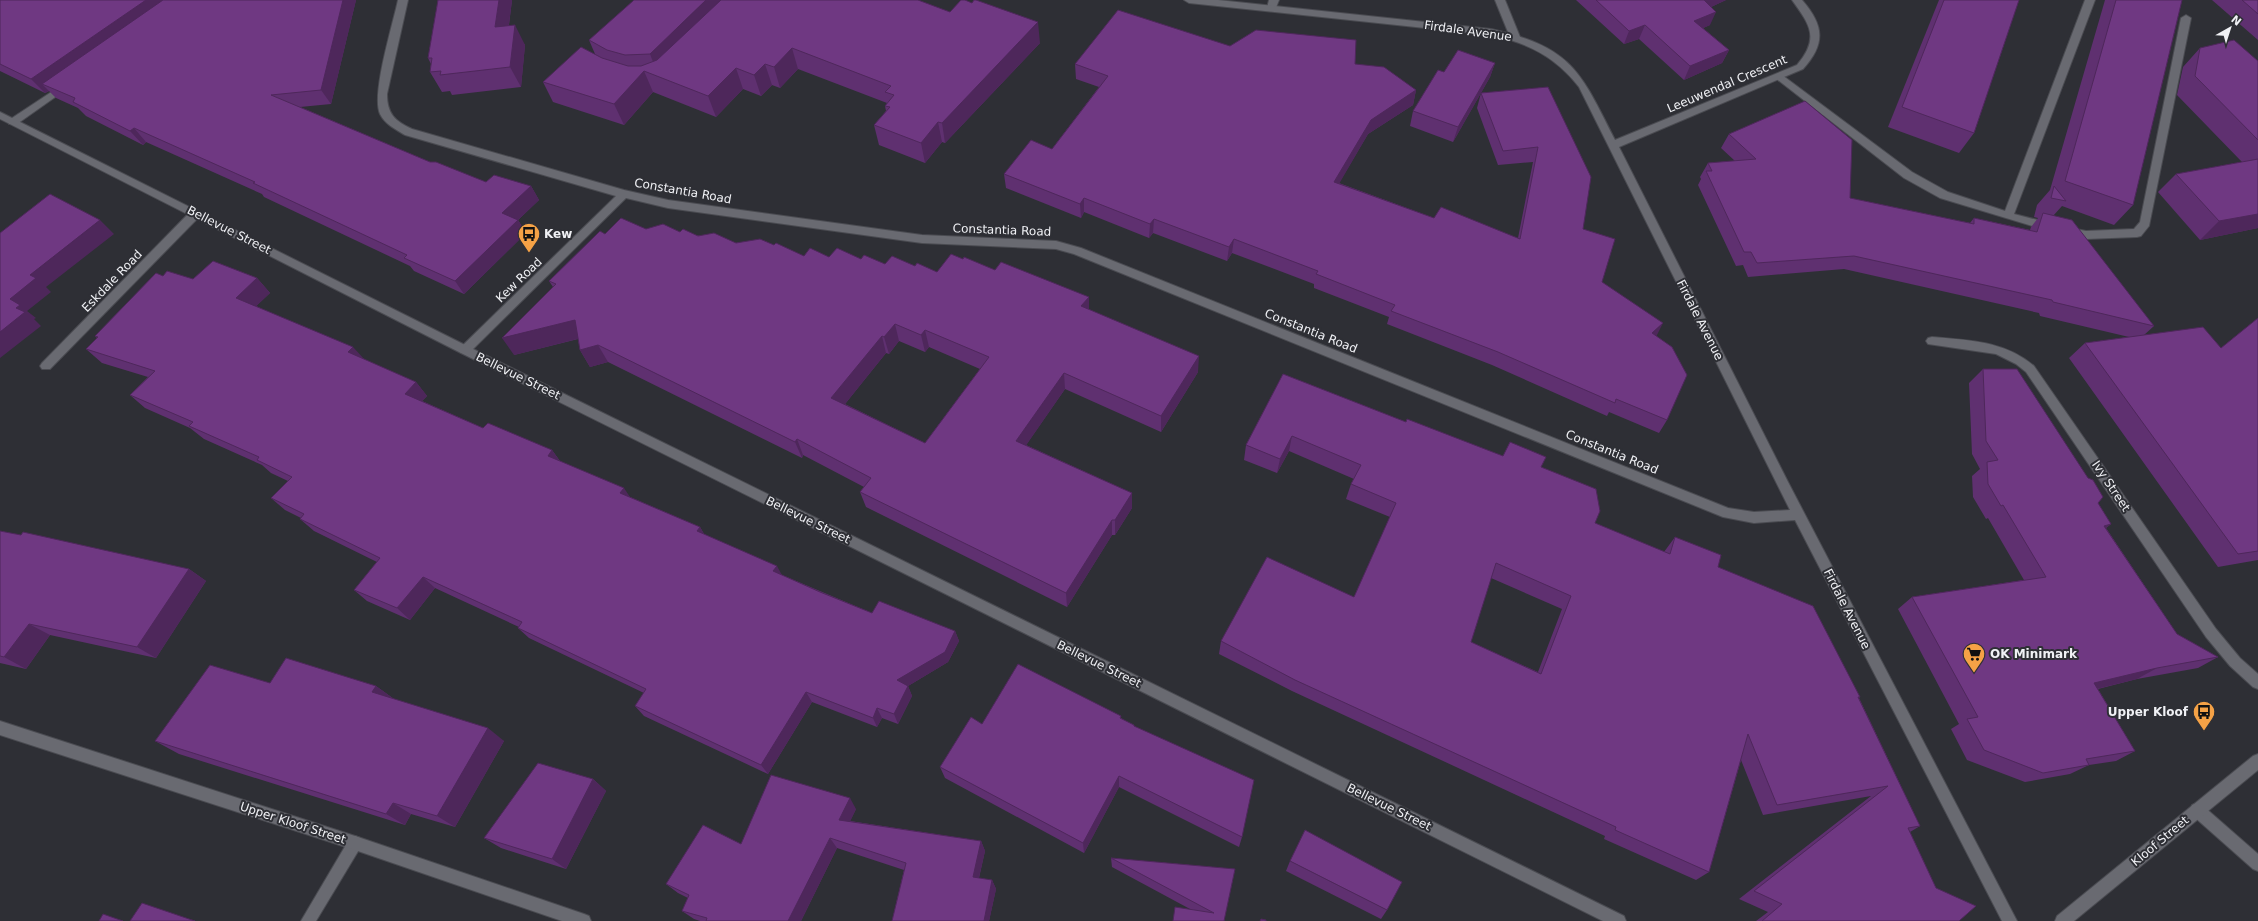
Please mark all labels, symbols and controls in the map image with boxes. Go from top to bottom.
north arrow [2210,8,2250,48]
text: N [2228,13,2244,29]
street label: Firdale Avenue [1423,18,1513,44]
street label: Leeuwendal Crescent [1665,52,1789,116]
street label: Constantia Road [633,176,733,206]
street label: Bellevue Street [185,203,273,257]
bus stop icon: Kew [516,221,542,254]
street label: Constantia Road [953,221,1051,239]
place label: Kew [544,227,572,241]
street label: Eskdale Road [79,247,145,315]
street label: Kew Road [493,255,545,305]
street label: Firdale Avenue [1674,278,1726,362]
street label: Constantia Road [1263,306,1359,356]
street label: Bellevue Street [474,350,563,403]
street label: Constantia Road [1564,427,1660,477]
street label: Ivy Street [2089,458,2133,514]
street label: Bellevue Street [764,494,853,547]
street label: Firdale Avenue [1821,567,1873,651]
street label: Bellevue Street [1055,638,1144,691]
supermarket icon: OK Minimark [1961,641,1987,674]
place label: OK Minimark [1990,647,2078,661]
bus stop icon: Upper Kloof [2191,699,2217,732]
place label: Upper Kloof [2108,705,2189,719]
street label: Bellevue Street [1345,781,1434,834]
street label: Upper Kloof Street [238,799,348,847]
street label: Kloof Street [2129,813,2192,869]

